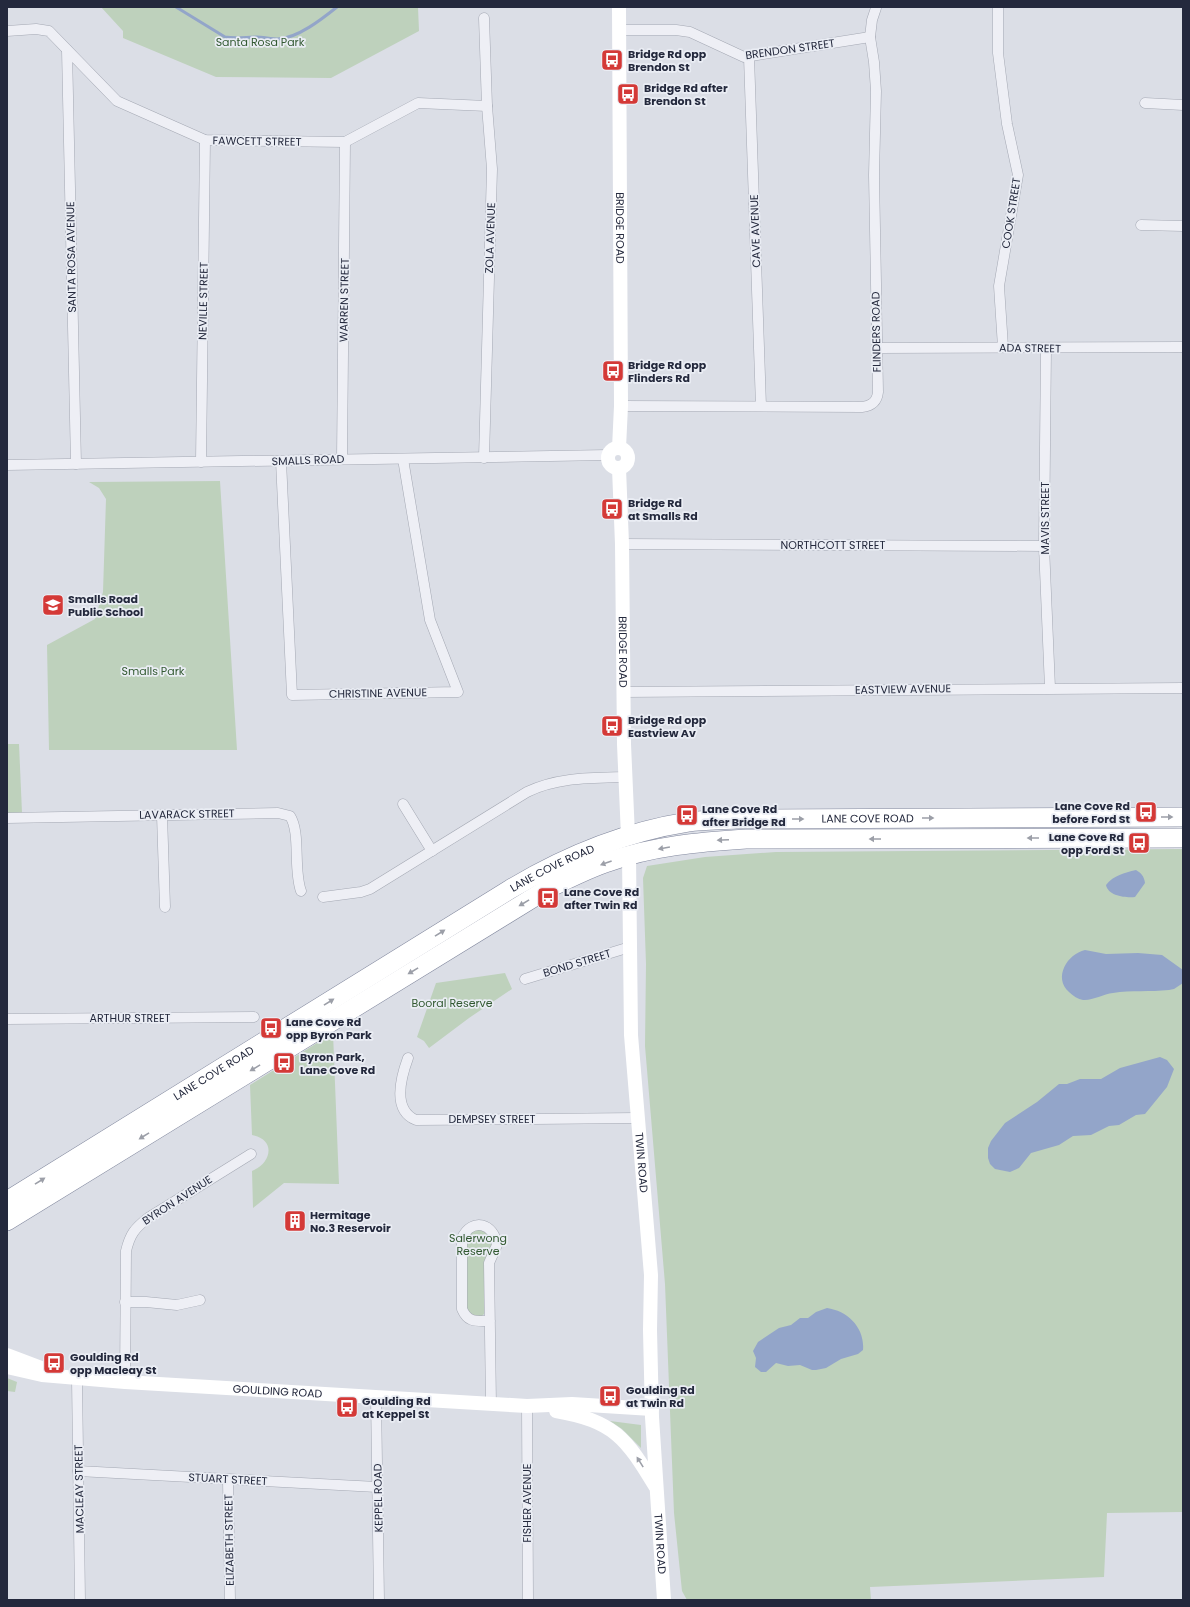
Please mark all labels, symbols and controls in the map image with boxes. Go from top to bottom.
park label: Santa Rosa Park [216,34,305,50]
street label: BRENDON STREET [744,35,836,63]
place label: Bridge Rd opp Brendon St [628,46,707,75]
bus stop icon: Bridge Rd opp Brendon St [599,47,625,73]
place label: Bridge Rd after Brendon St [644,80,728,109]
bus stop icon: Bridge Rd after Brendon St [615,81,641,107]
street label: FAWCETT STREET [212,132,302,150]
street label: COOK STREET [997,176,1025,250]
street label: BRIDGE ROAD [612,192,628,264]
street label: CAVE AVENUE [746,194,764,268]
street label: SANTA ROSA AVENUE [62,201,80,313]
street label: ZOLA AVENUE [481,202,499,274]
street label: WARREN STREET [335,258,353,342]
street label: NEVILLE STREET [194,262,212,340]
street label: FLINDERS ROAD [867,291,885,373]
street label: ADA STREET [999,339,1061,357]
place label: Bridge Rd opp Flinders Rd [628,357,707,386]
bus stop icon: Bridge Rd opp Flinders Rd [600,358,626,384]
street label: SMALLS ROAD [271,451,345,469]
street label: MAVIS STREET [1037,482,1053,554]
place label: Bridge Rd at Smalls Rd [628,495,698,524]
bus stop icon: Bridge Rd at Smalls Rd [599,496,625,522]
street label: NORTHCOTT STREET [781,537,886,553]
place label: Smalls Road Public School [68,591,143,620]
school or university icon: Smalls Road Public School [40,592,66,618]
street label: BRIDGE ROAD [615,616,631,688]
park label: Smalls Park [122,663,185,679]
street label: EASTVIEW AVENUE [855,680,951,698]
street label: CHRISTINE AVENUE [329,684,427,702]
place label: Bridge Rd opp Eastview Av [628,712,707,741]
bus stop icon: Bridge Rd opp Eastview Av [599,713,625,739]
place label: Lane Cove Rd before Ford St [1052,798,1131,827]
bus stop icon: Lane Cove Rd before Ford St [1133,799,1159,825]
place label: Lane Cove Rd after Bridge Rd [702,801,786,830]
bus stop icon: Lane Cove Rd after Bridge Rd [674,802,700,828]
street label: LAVARACK STREET [139,805,235,823]
street label: LANE COVE ROAD [822,810,914,827]
one-way arrow [1161,814,1174,820]
one-way arrow [922,815,935,821]
one-way arrow [792,816,805,822]
place label: Lane Cove Rd opp Ford St [1049,829,1125,858]
bus stop icon: Lane Cove Rd opp Ford St [1126,830,1152,856]
one-way arrow [869,835,881,842]
one-way arrow [1026,835,1039,841]
one-way arrow [717,837,729,844]
street label: LANE COVE ROAD [507,840,597,896]
one-way arrow [658,845,670,851]
one-way arrow [599,860,611,866]
place label: Lane Cove Rd after Twin Rd [564,884,639,913]
bus stop icon: Lane Cove Rd after Twin Rd [535,885,561,911]
one-way arrow [518,900,530,907]
one-way arrow [434,930,446,937]
street label: BOND STREET [541,945,613,981]
one-way arrow [408,967,418,975]
park label: Booral Reserve [411,995,493,1011]
one-way arrow [324,998,334,1006]
street label: ARTHUR STREET [89,1010,171,1026]
place label: Lane Cove Rd opp Byron Park [286,1014,372,1043]
bus stop icon: Lane Cove Rd opp Byron Park [258,1015,284,1041]
street label: LANE COVE ROAD [170,1042,257,1104]
place label: Byron Park, Lane Cove Rd [300,1049,375,1078]
bus stop icon: Byron Park, Lane Cove Rd [271,1050,297,1076]
one-way arrow [249,1064,260,1072]
street label: DEMPSEY STREET [448,1111,536,1127]
street label: TWIN ROAD [631,1132,652,1194]
one-way arrow [138,1133,150,1140]
street label: BYRON AVENUE [139,1171,215,1229]
one-way arrow [35,1177,45,1185]
place label: Hermitage No.3 Reservoir [310,1207,391,1236]
building icon: Hermitage No.3 Reservoir [282,1208,308,1234]
park label: Salerwong Reserve [449,1230,507,1259]
place label: Goulding Rd opp Macleay St [70,1349,157,1378]
bus stop icon: Goulding Rd opp Macleay St [41,1350,67,1376]
street label: GOULDING ROAD [232,1380,323,1402]
place label: Goulding Rd at Twin Rd [626,1382,695,1411]
bus stop icon: Goulding Rd at Twin Rd [597,1383,623,1409]
place label: Goulding Rd at Keppel St [362,1393,431,1422]
bus stop icon: Goulding Rd at Keppel St [334,1394,360,1420]
street label: MACLEAY STREET [70,1444,88,1534]
one-way arrow [637,1456,644,1468]
street label: KEPPEL ROAD [369,1463,387,1533]
street label: FISHER AVENUE [519,1464,535,1542]
street label: STUART STREET [188,1469,268,1489]
street label: ELIZABETH STREET [220,1494,238,1586]
street label: TWIN ROAD [650,1513,670,1575]

